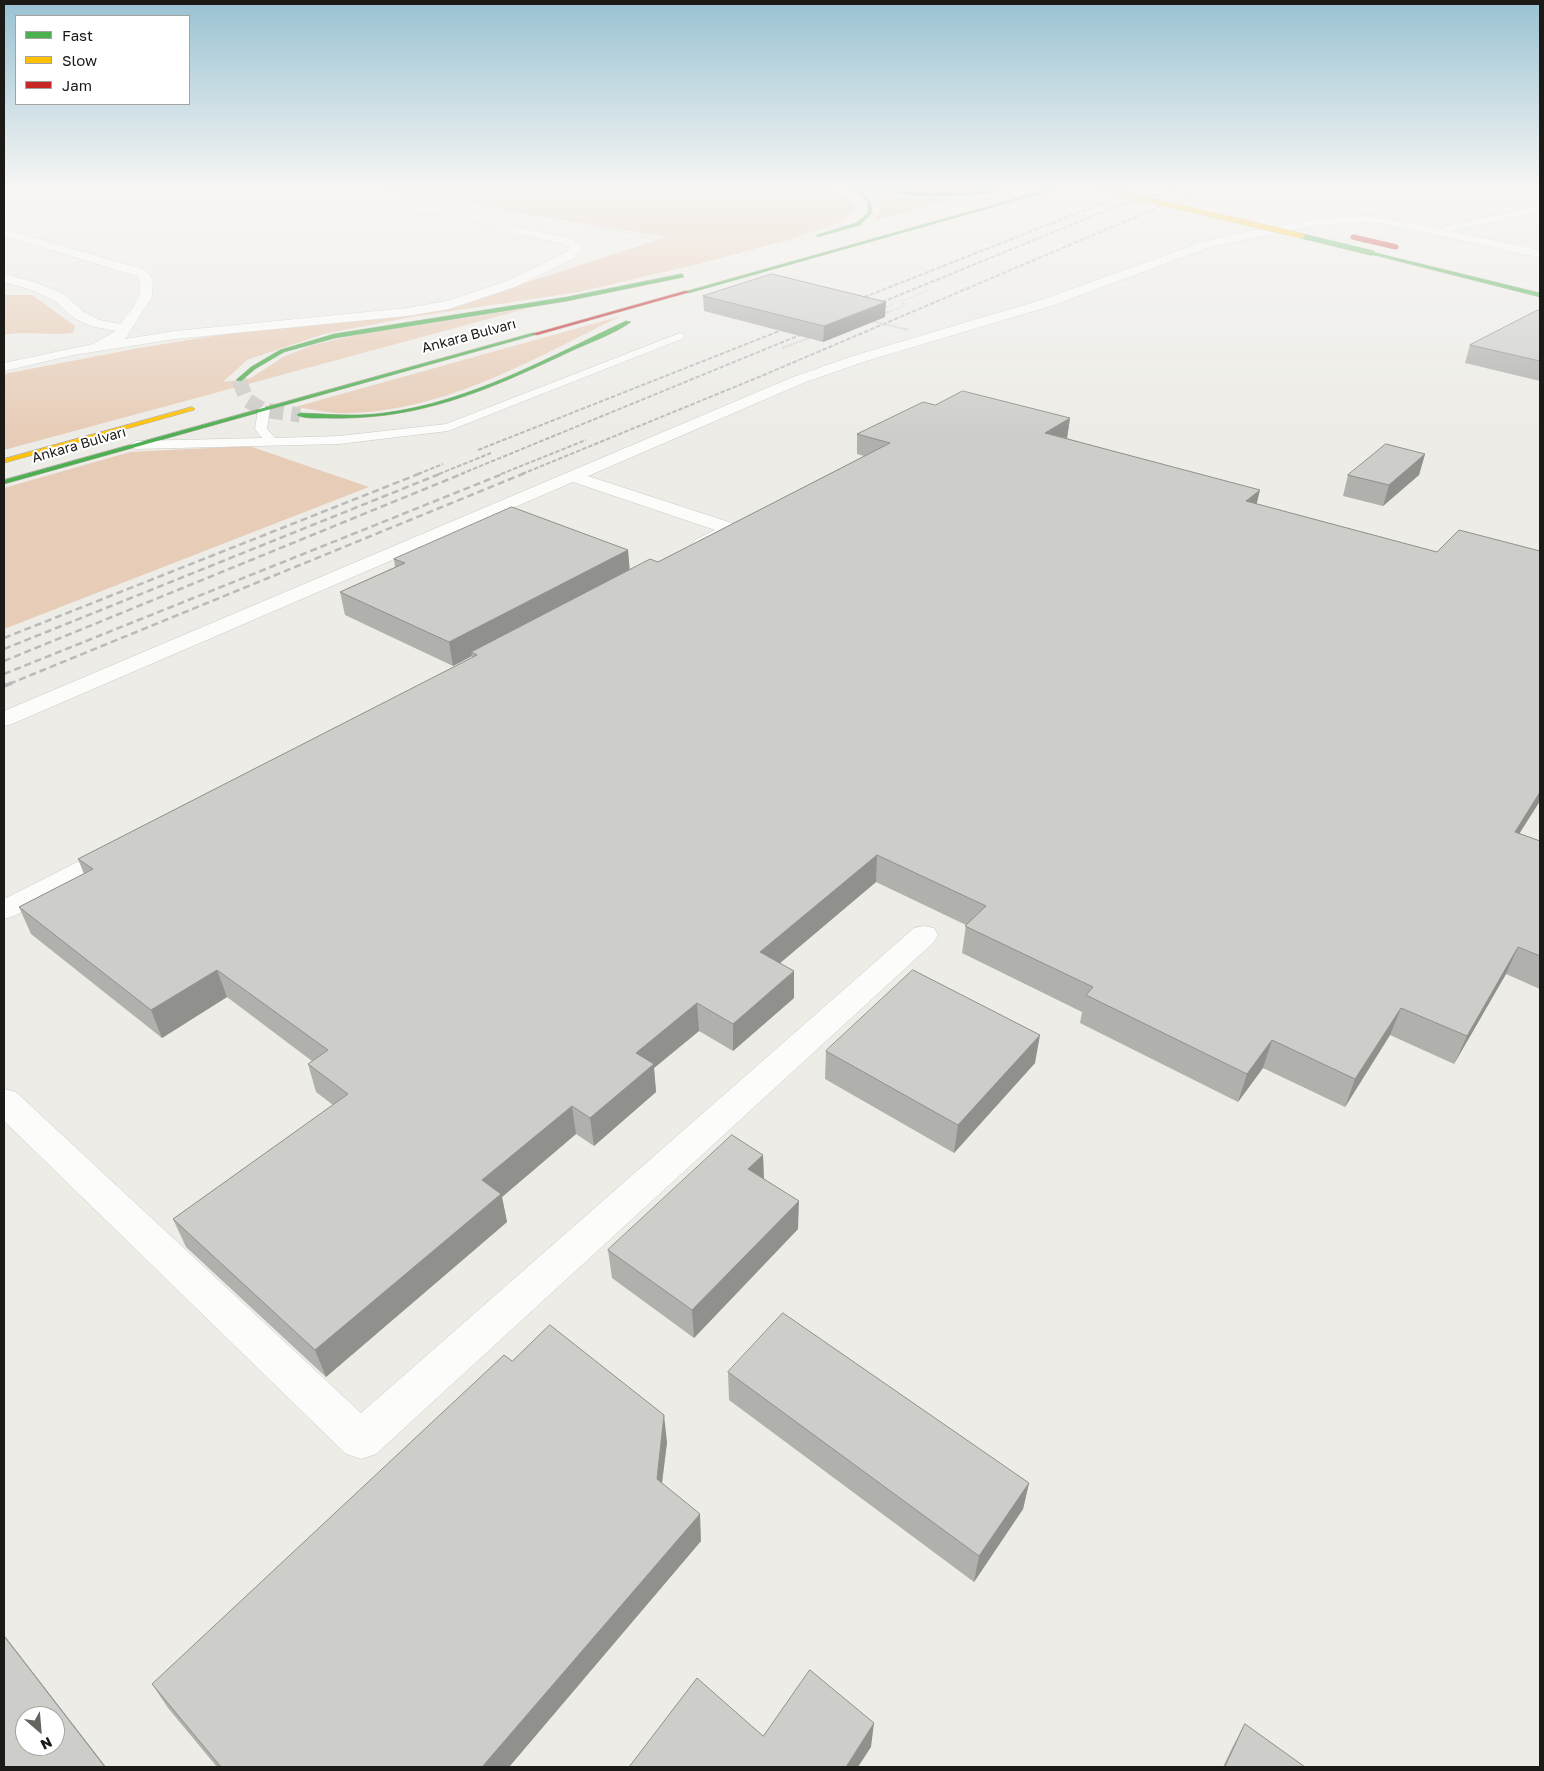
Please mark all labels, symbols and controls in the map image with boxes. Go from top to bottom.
legend [15,15,190,105]
text: Fast [62,26,93,44]
text: Slow [62,51,97,69]
text: Jam [62,76,92,94]
street label: Ankara Bulvarı [420,315,518,357]
street label: Ankara Bulvarı [30,424,128,466]
north arrow [15,1706,65,1756]
text: N [38,1734,55,1754]

